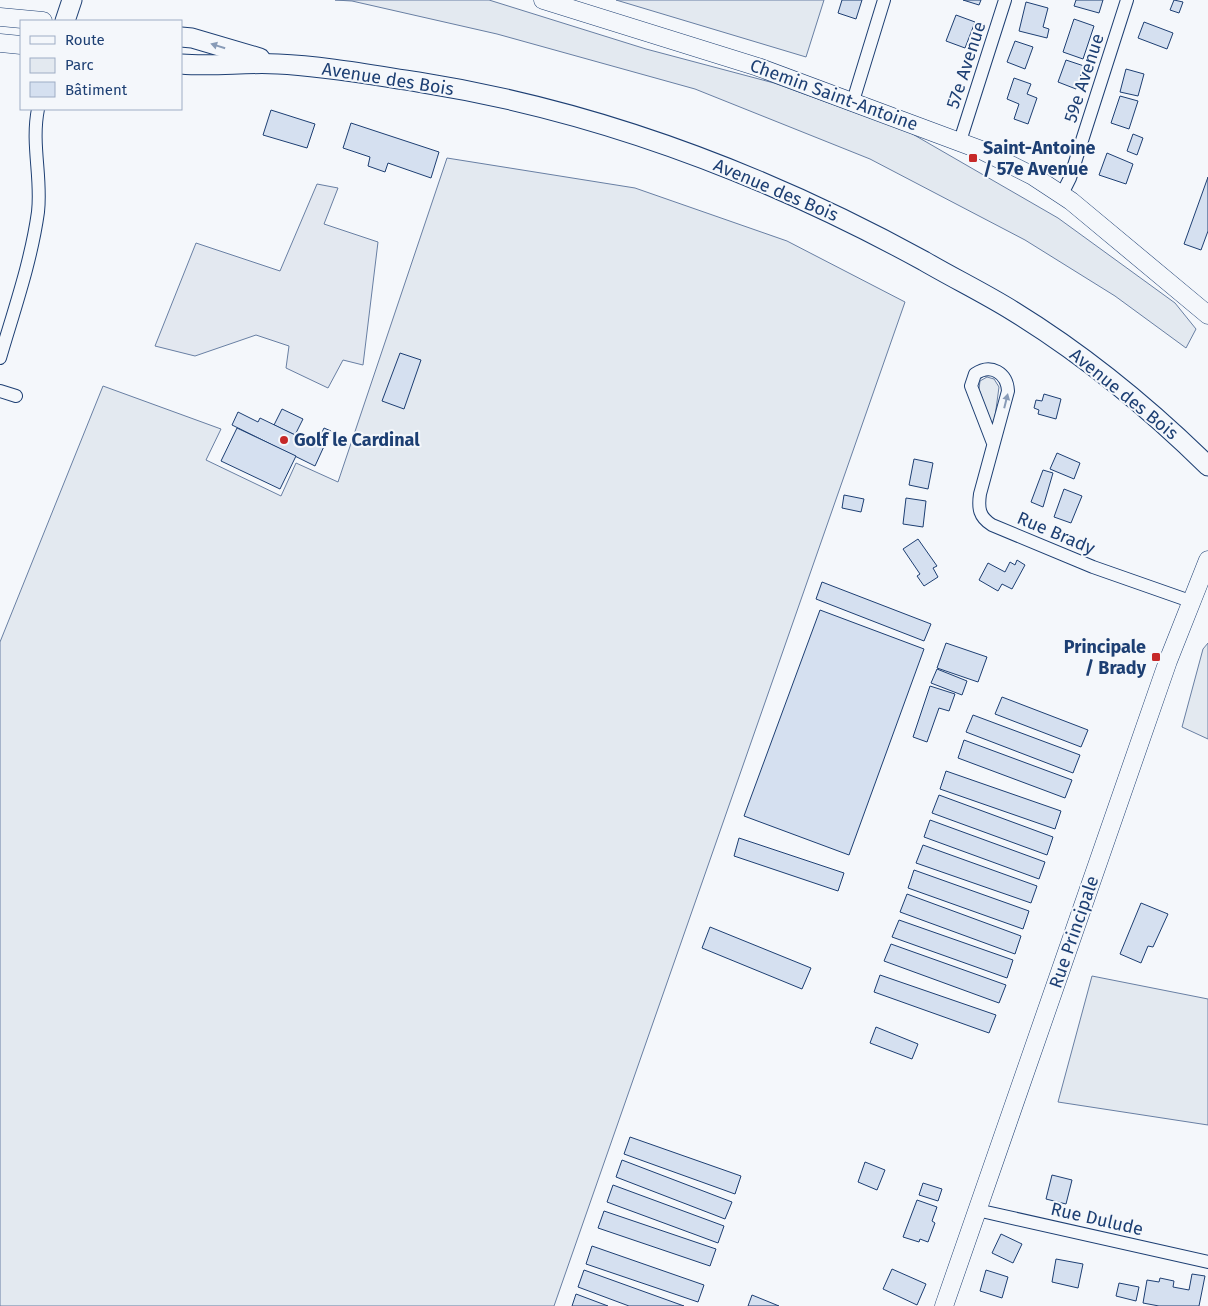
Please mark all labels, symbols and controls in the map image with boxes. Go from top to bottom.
street label: 57e Avenue [942,19,990,111]
legend [20,20,182,110]
text: Route [65,31,105,49]
street label: 59e Avenue [1059,31,1109,125]
one-way arrow [211,41,226,49]
street label: Chemin Saint-Antoine [747,54,921,136]
text: Parc [65,56,94,74]
street label: Avenue des Bois [320,58,456,100]
text: Bâtiment [65,81,128,99]
place label: Saint-Antoine / 57e Avenue [983,137,1096,180]
marker: Saint-Antoine / 57e Avenue [967,152,979,164]
street label: Avenue des Bois [710,154,842,226]
street label: Avenue des Bois [1065,344,1183,444]
one-way arrow [1002,393,1010,408]
place label: Golf le Cardinal [294,429,420,451]
marker: Golf le Cardinal [278,434,290,446]
street label: Rue Brady [1014,507,1098,559]
place label: Principale / Brady [1064,636,1147,679]
marker: Principale / Brady [1150,651,1162,663]
street label: Rue Principale [1044,873,1104,991]
street label: Rue Dulude [1049,1198,1145,1240]

